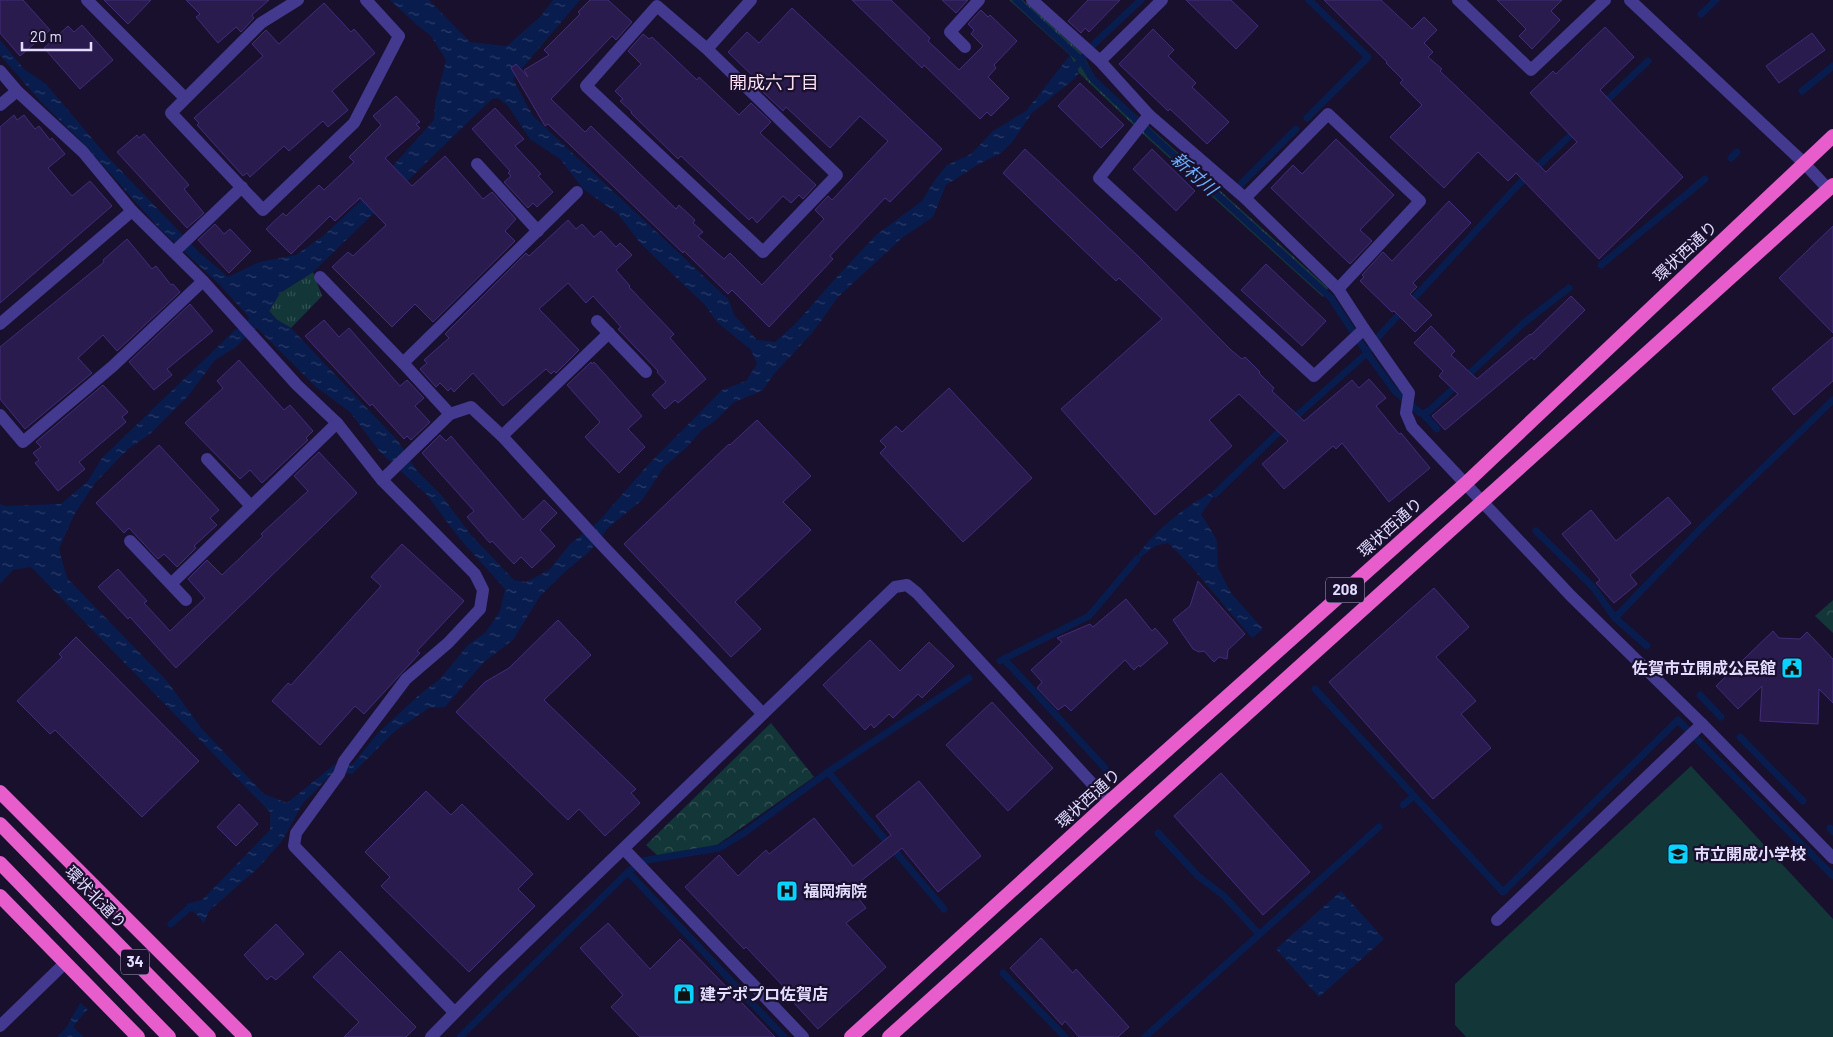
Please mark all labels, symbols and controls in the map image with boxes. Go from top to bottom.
scale bar [22,20,91,52]
text: 20 m [30,27,62,45]
district label: 開成六丁目 [729,71,819,93]
water label: 新村川 [1167,147,1224,201]
street label: 環状西通り [1649,216,1720,285]
street label: 環状西通り [1354,493,1426,560]
road number: 208 [1326,578,1364,602]
public building icon: 佐賀市立開成公民館 [1780,656,1804,680]
place label: 佐賀市立開成公民館 [1631,658,1776,677]
street label: 環状西通り [1052,764,1124,831]
school or university icon: 市立開成小学校 [1666,842,1690,866]
place label: 市立開成小学校 [1694,844,1806,863]
street label: 環状北通り [62,861,131,932]
hospital icon: 福岡病院 [775,879,799,903]
place label: 福岡病院 [803,881,867,900]
road number: 34 [121,950,149,974]
shop icon: 建デポプロ佐賀店 [672,982,696,1006]
place label: 建デポプロ佐賀店 [700,984,828,1003]

